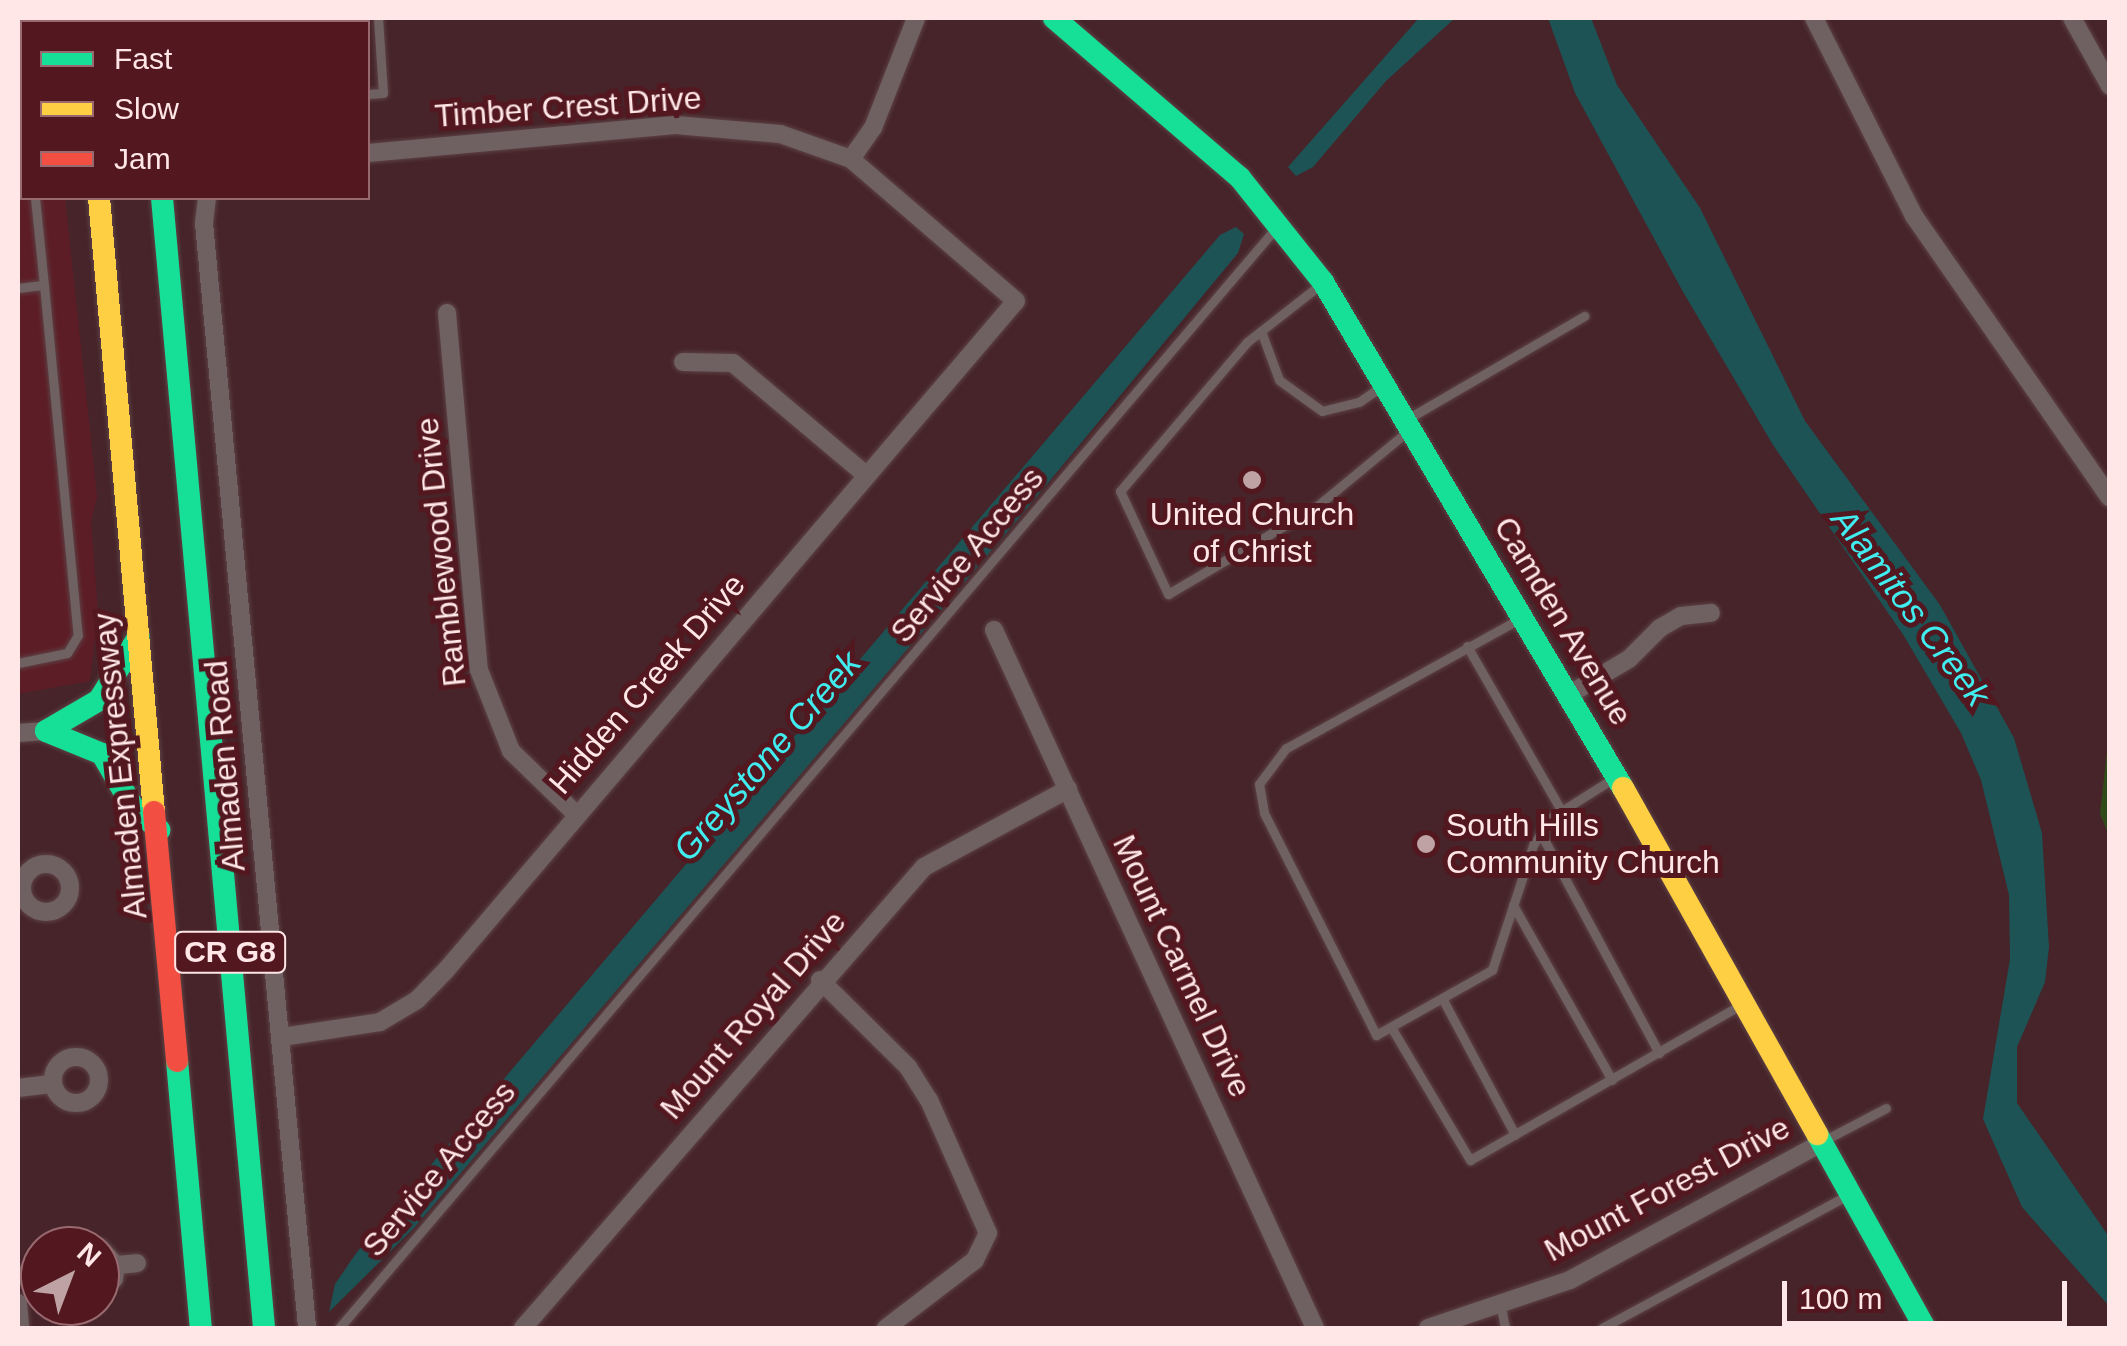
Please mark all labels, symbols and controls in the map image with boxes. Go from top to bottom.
legend [20,20,370,200]
text: Fast [114,42,172,75]
street label: Timber Crest Drive [433,79,703,135]
text: Slow [114,92,179,125]
text: Jam [114,142,171,175]
street label: Ramblewood Drive [408,416,474,688]
street label: Service Access [882,459,1052,651]
marker: United Church of Christ [1241,469,1263,491]
place label: United Church of Christ [1150,496,1354,571]
water label: Alamitos Creek [1823,500,1999,714]
street label: Camden Avenue [1485,509,1641,733]
street label: Hidden Creek Drive [541,566,753,802]
street label: Almaden Expressway [85,611,155,921]
water label: Greystone Creek [664,642,870,870]
street label: Almaden Road [197,659,253,873]
place label: South Hills Community Church [1446,807,1720,882]
street label: Mount Carmel Drive [1104,829,1260,1103]
marker: South Hills Community Church [1415,833,1437,855]
street label: Mount Royal Drive [652,903,854,1127]
road number: CR G8 [172,927,288,977]
street label: Service Access [354,1073,524,1265]
street label: Mount Forest Drive [1538,1108,1796,1270]
north arrow [20,1226,120,1326]
text: N [71,1237,107,1273]
scale bar [1787,1261,2072,1323]
text: 100 m [1799,1282,1882,1315]

